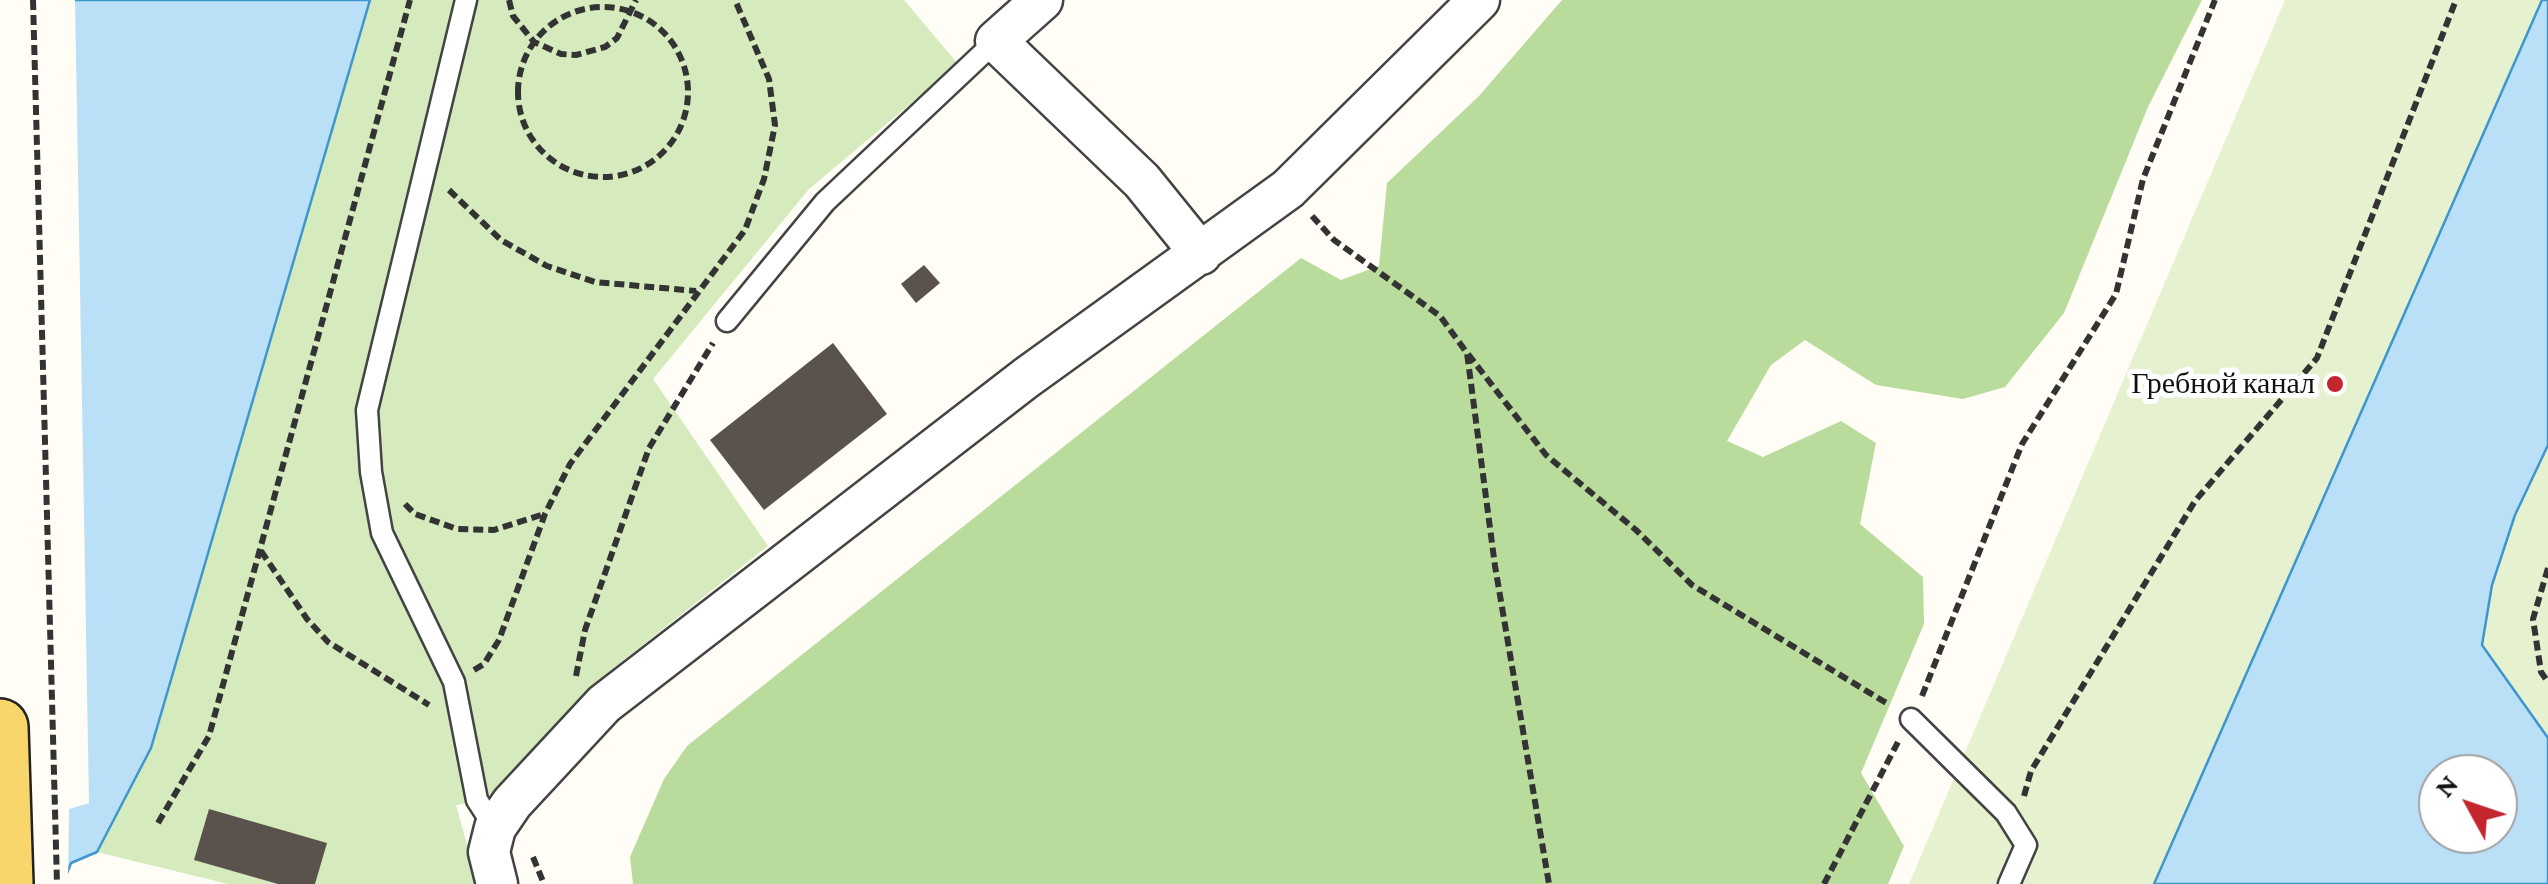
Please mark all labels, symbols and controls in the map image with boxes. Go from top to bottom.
place label: Гребной канал [2131,366,2315,402]
marker: Гребной канал [2324,373,2346,395]
north arrow [2418,754,2518,854]
text: N [2428,768,2464,803]

